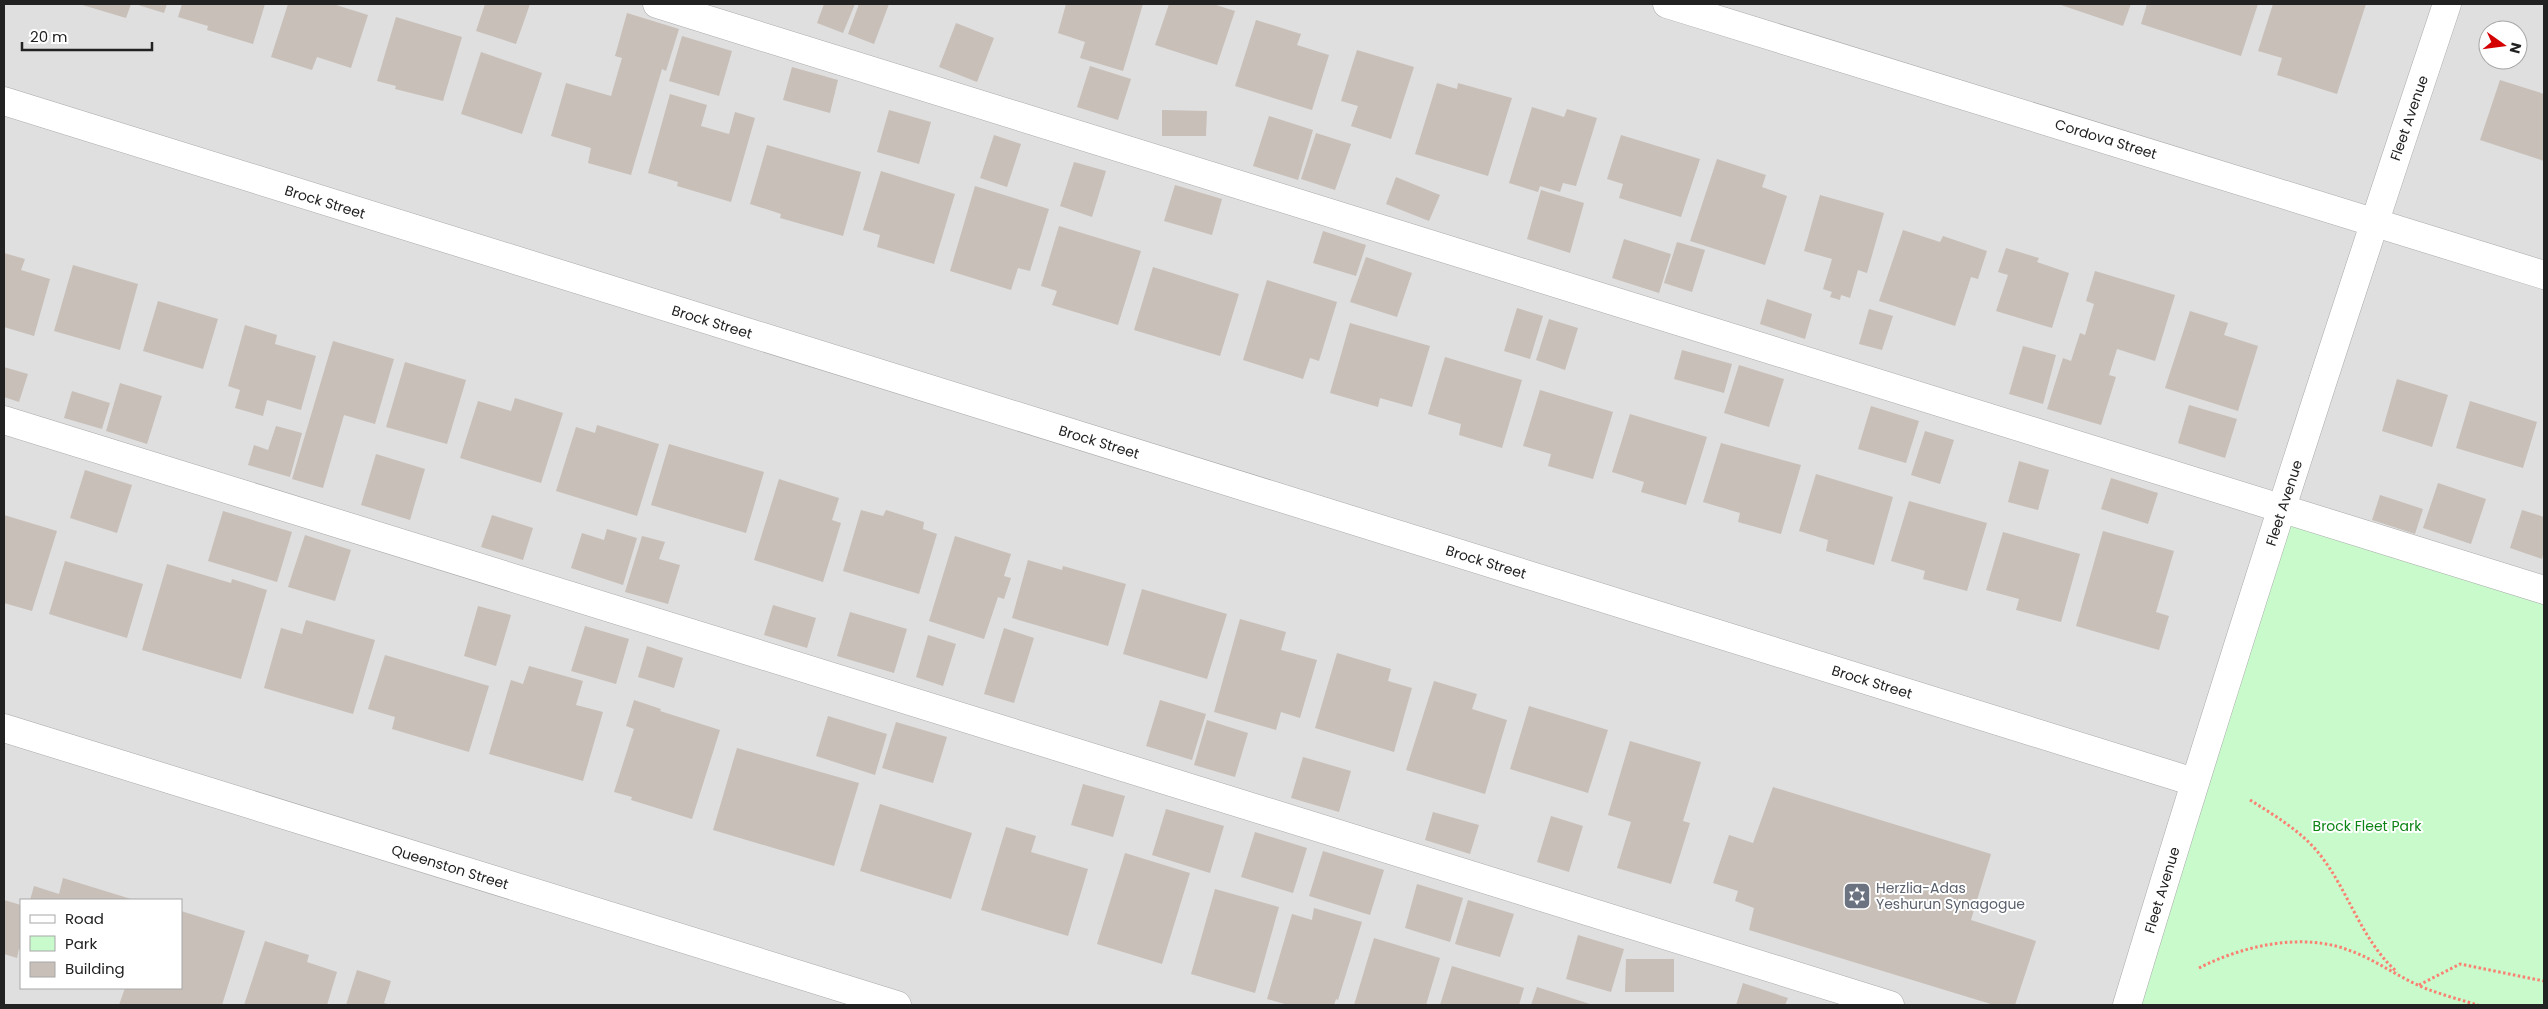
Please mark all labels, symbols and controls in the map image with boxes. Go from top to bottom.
scale bar [22,20,152,52]
north arrow [2478,20,2528,70]
text: 20 m [30,26,68,47]
text: N [2505,41,2527,56]
street label: Fleet Avenue [2385,72,2433,163]
street label: Cordova Street [2053,114,2159,164]
street label: Brock Street [282,180,368,224]
street label: Brock Street [669,300,755,344]
street label: Brock Street [1056,420,1142,464]
street label: Fleet Avenue [2261,457,2307,549]
street label: Brock Street [1443,540,1529,584]
street label: Brock Street [1829,660,1915,704]
park label: Brock Fleet Park [2313,816,2422,836]
street label: Queenston Street [389,840,511,894]
street label: Fleet Avenue [2139,844,2185,936]
place label: Herzlia-Adas Yeshurun Synagogue [1876,878,2025,914]
synagogue icon: Herzlia-Adas Yeshurun Synagogue [1842,881,1872,911]
legend [20,899,182,989]
text: Road [65,908,104,929]
text: Park [65,933,97,954]
text: Building [65,958,125,979]

